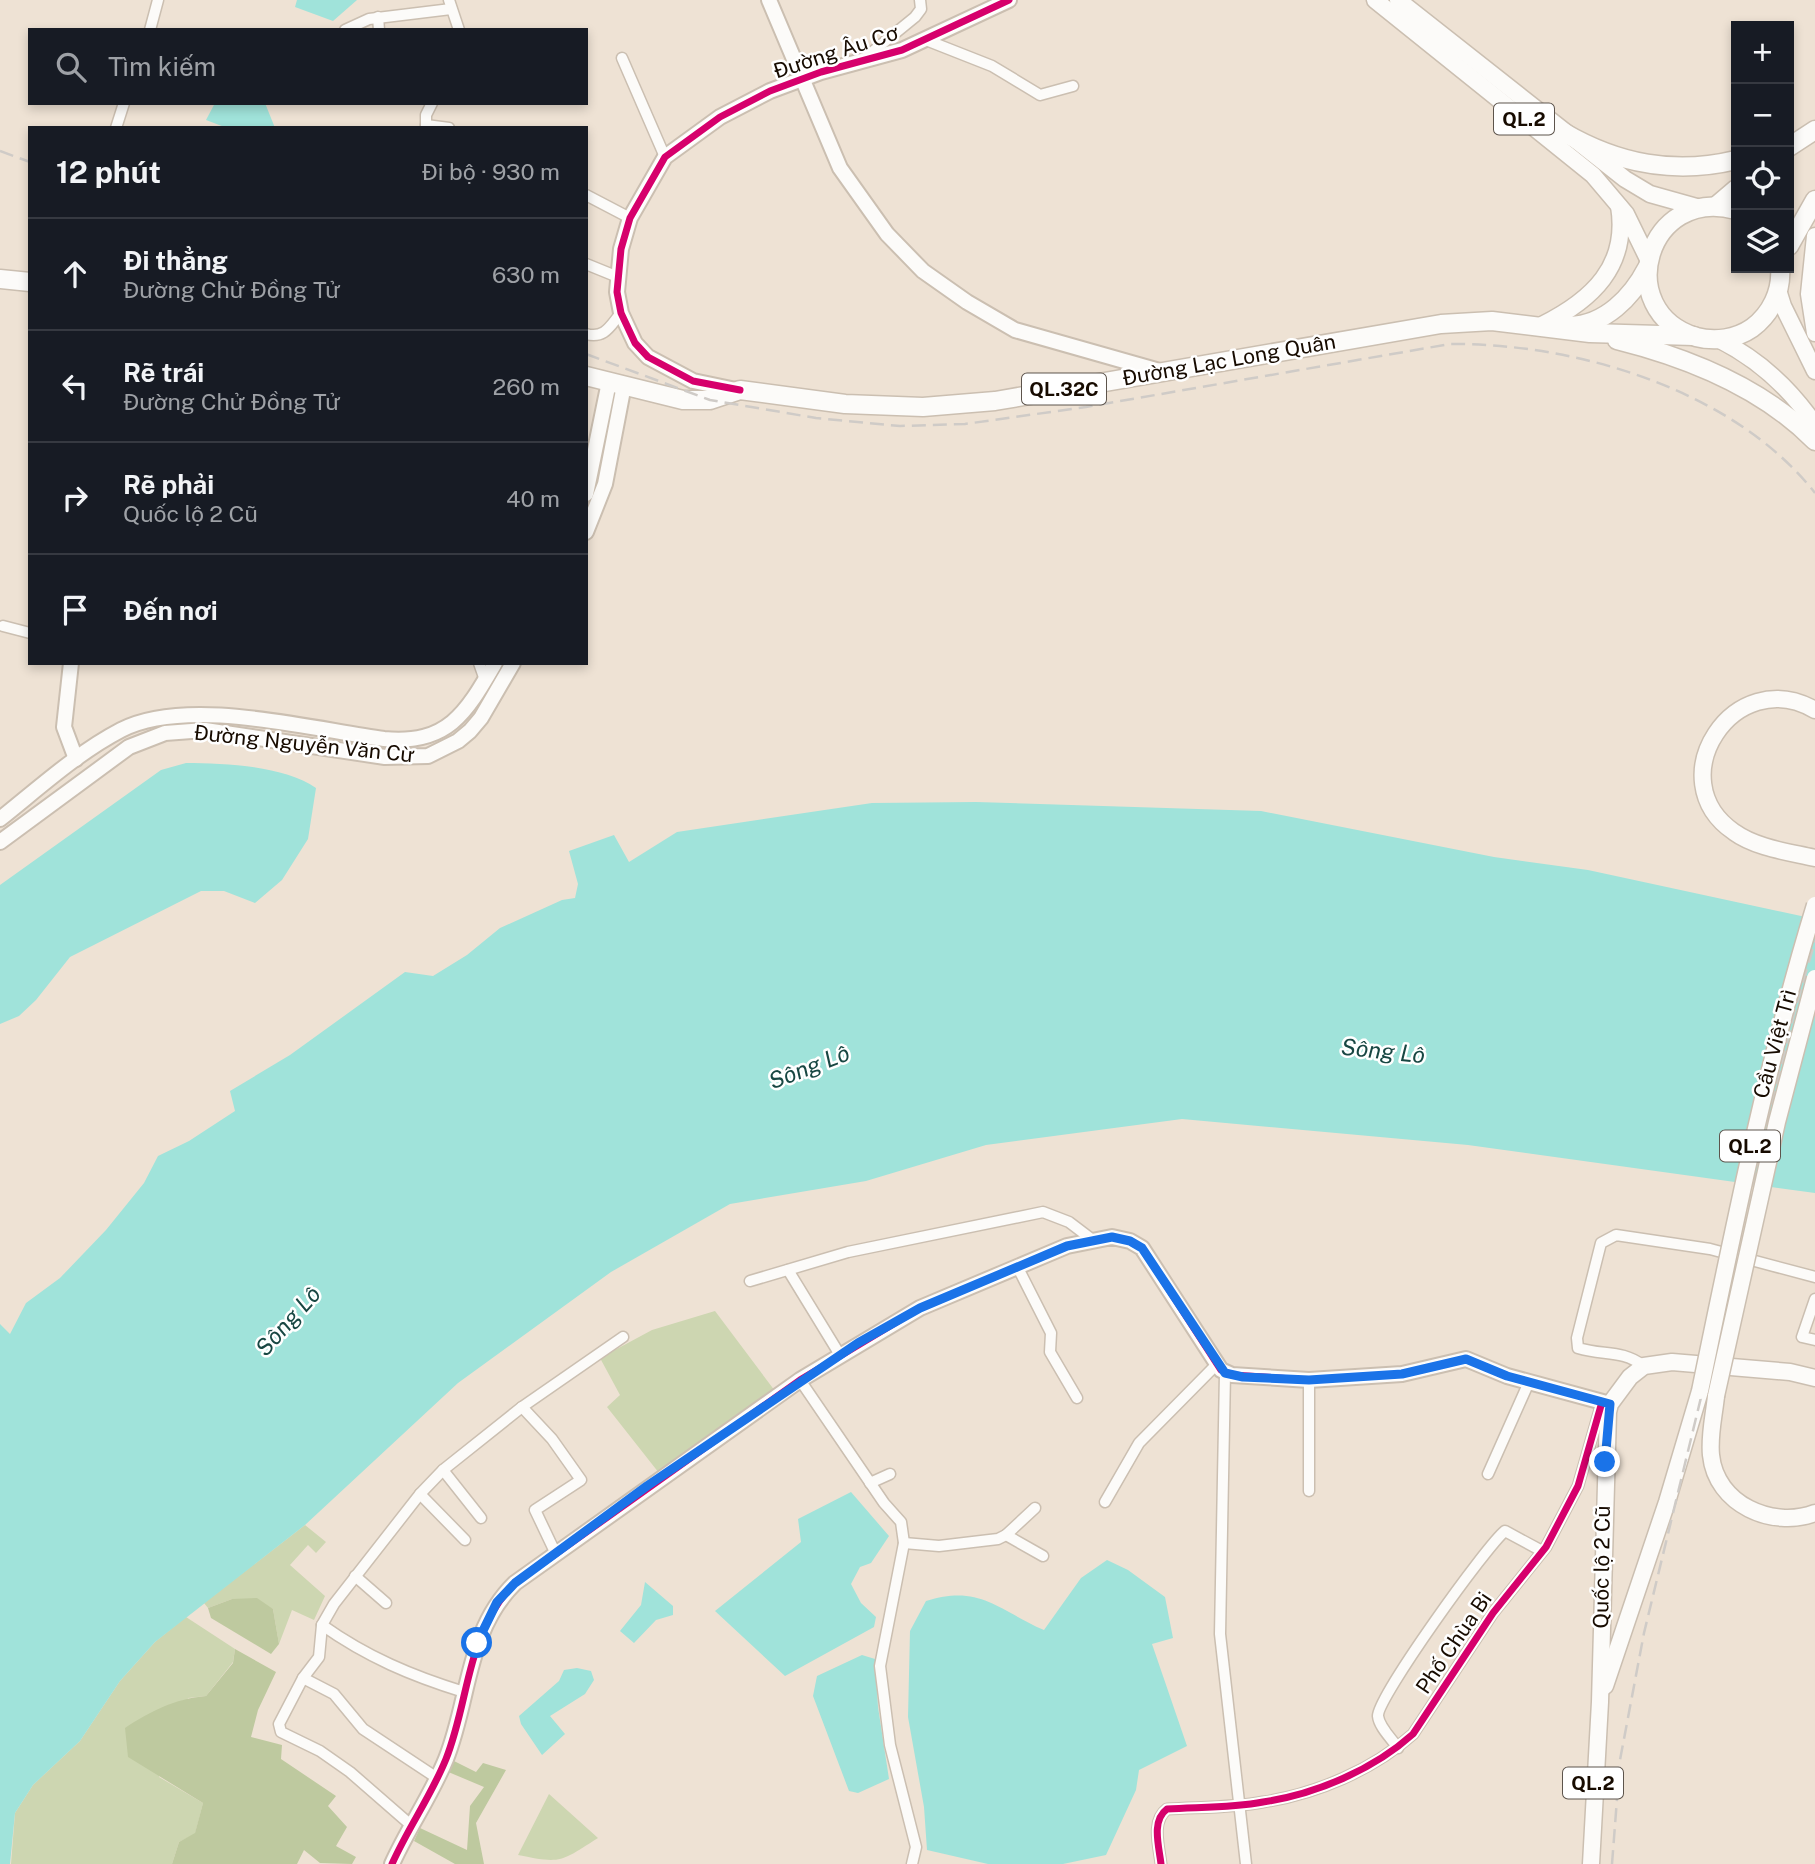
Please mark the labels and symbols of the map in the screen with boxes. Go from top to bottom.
street label: Đường Âu Cơ [770,19,902,84]
road number: QL.2 [1494,104,1554,134]
street label: Đường Lạc Long Quân [1120,328,1338,391]
road number: QL.32C [1022,374,1106,404]
street label: Đường Nguyễn Văn Cừ [193,719,416,768]
street label: Cầu Việt Trì [1748,987,1801,1101]
water label: Sông Lô [1340,1033,1426,1068]
water label: Sông Lô [765,1039,853,1094]
road number: QL.2 [1720,1130,1780,1162]
water label: Sông Lô [249,1280,326,1361]
route end [1589,1446,1620,1477]
street label: Quốc lộ 2 Cũ [1588,1505,1615,1629]
street label: Phố Chùa Bi [1410,1587,1497,1698]
route start [461,1627,492,1658]
road number: QL.2 [1563,1768,1623,1798]

